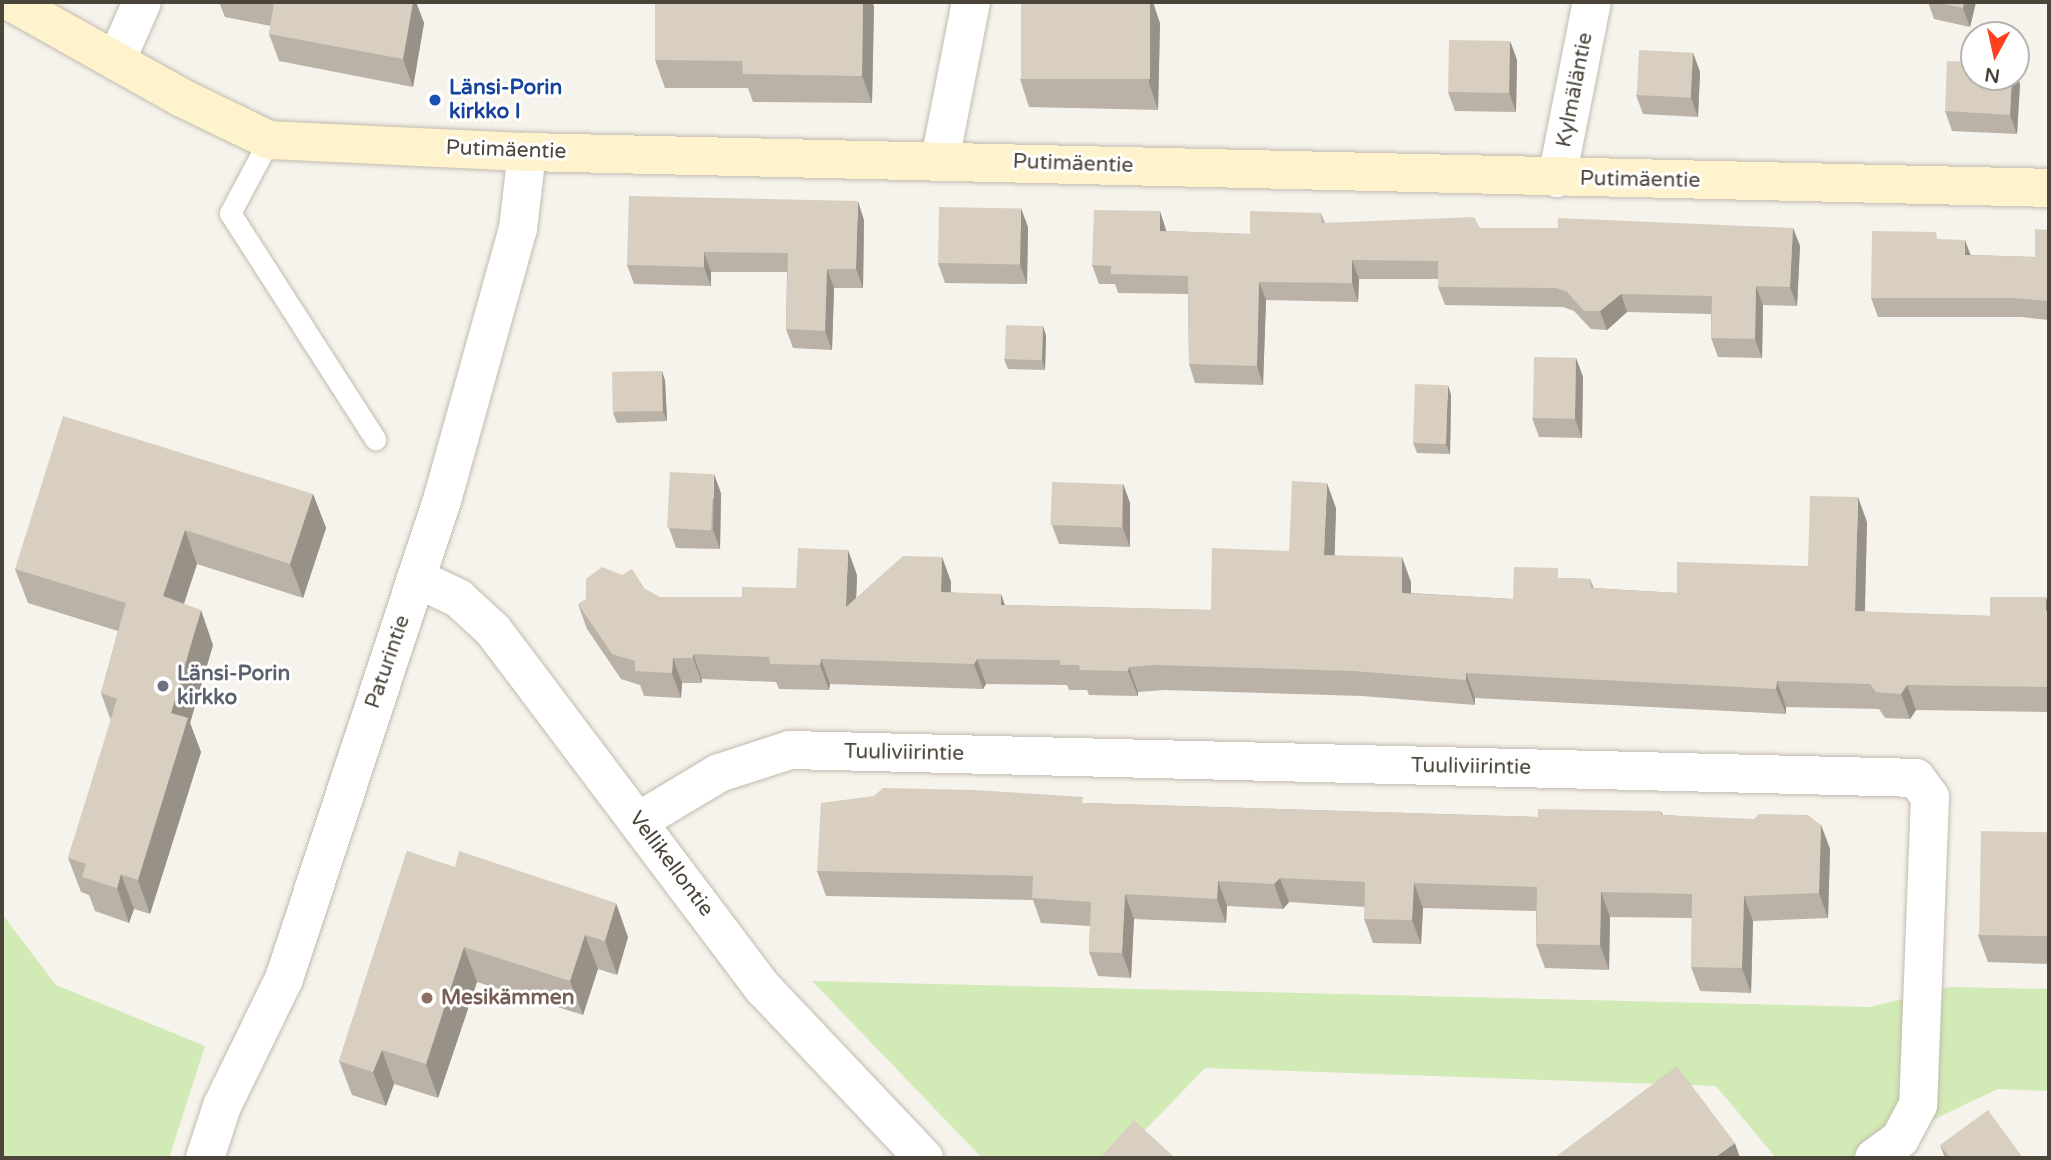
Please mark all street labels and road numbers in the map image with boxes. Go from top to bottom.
street label: Kylmäläntie [1552,30,1598,150]
street label: Putimäentie [445,135,567,165]
street label: Putimäentie [1012,149,1134,179]
street label: Putimäentie [1579,166,1701,194]
street label: Paturintie [360,612,416,712]
street label: Tuuliviirintie [844,739,964,767]
street label: Tuuliviirintie [1411,753,1531,781]
street label: Vellikellontie [623,806,719,922]

